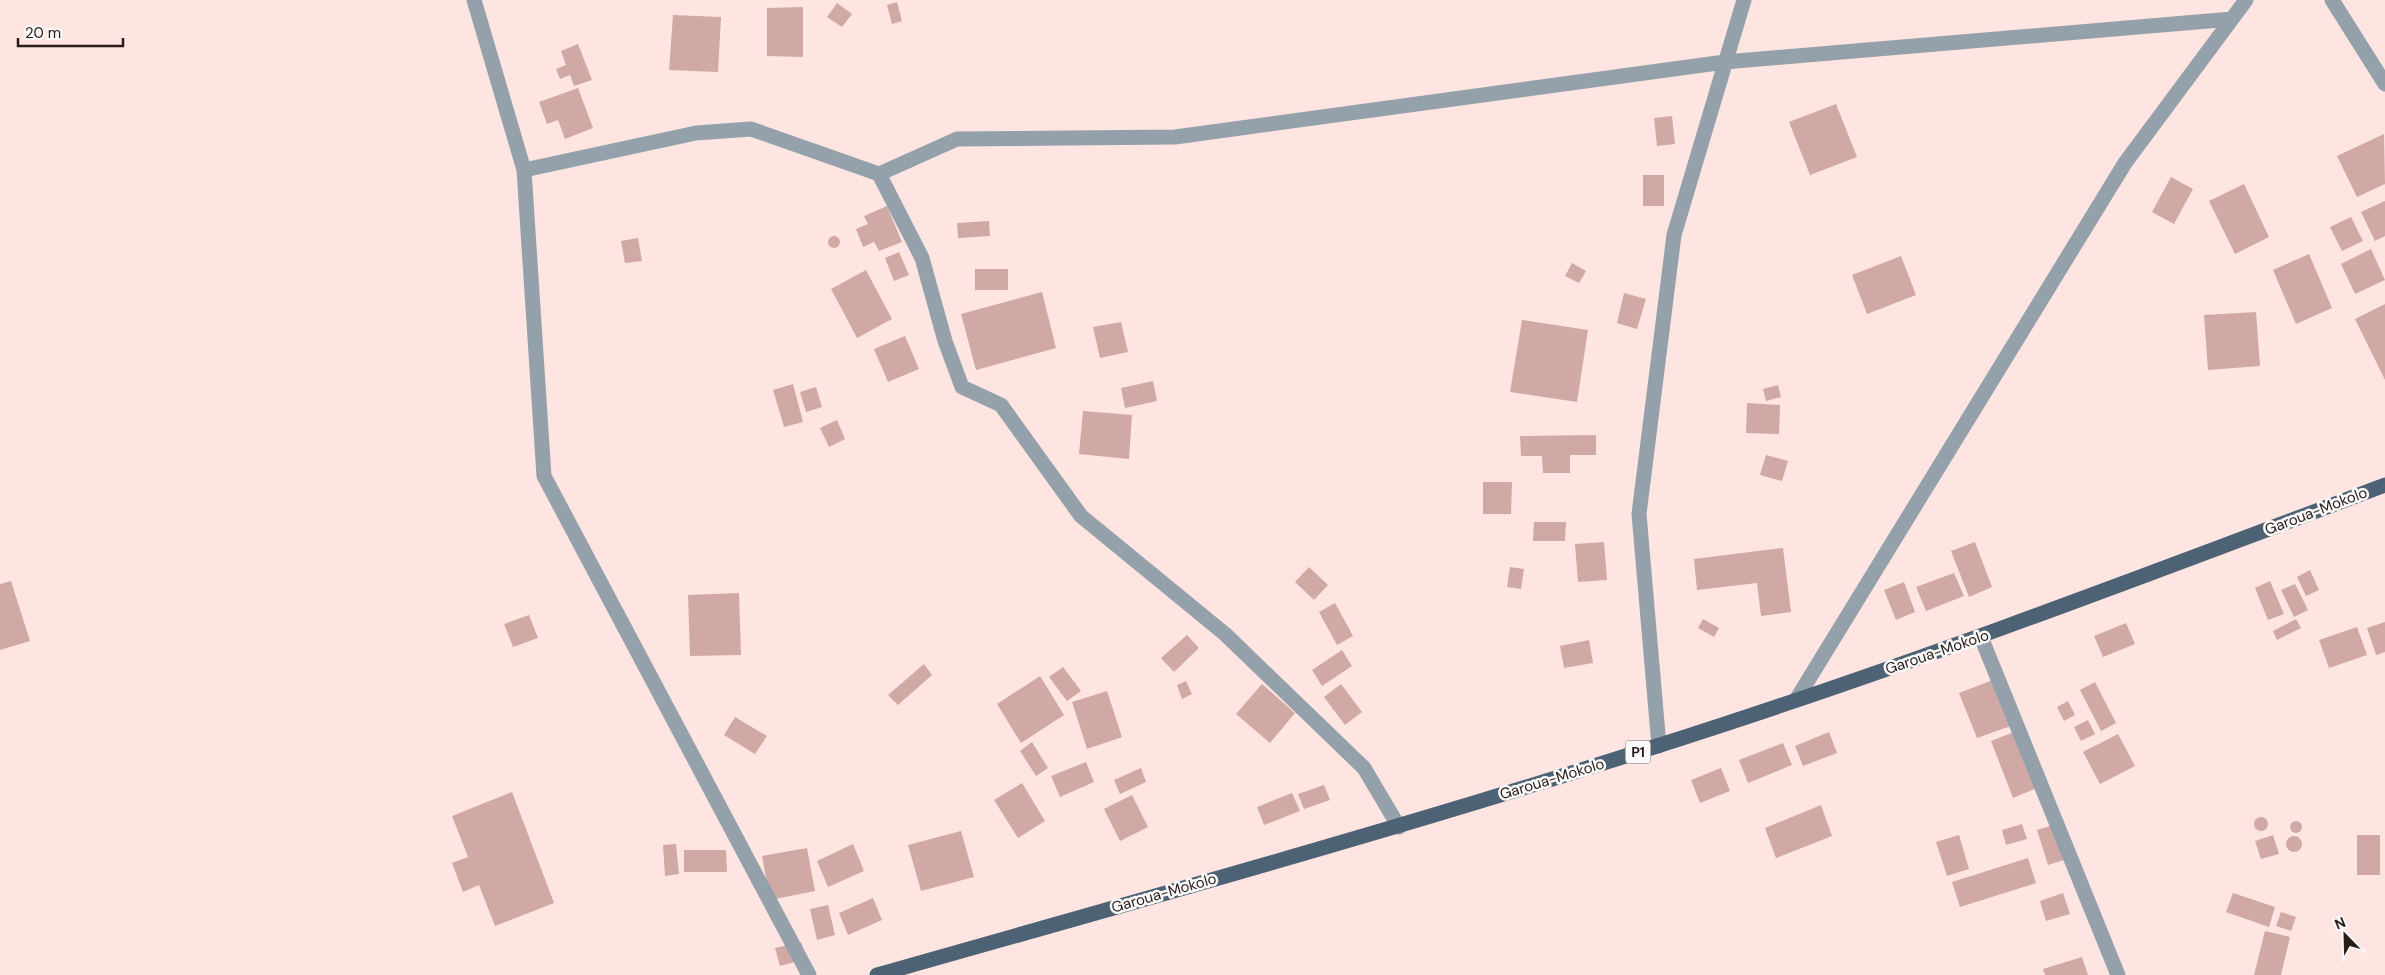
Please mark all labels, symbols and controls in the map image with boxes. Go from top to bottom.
scale bar [18,15,122,47]
text: 20 m [25,23,61,43]
street label: Garoua-Mokolo [2262,482,2370,540]
street label: Garoua-Mokolo [1883,625,1992,679]
road number: P1 [1626,740,1650,764]
street label: Garoua-Mokolo [1497,754,1607,804]
street label: Garoua-Mokolo [1109,868,1219,918]
north arrow [2320,910,2370,960]
text: N [2332,913,2348,933]

